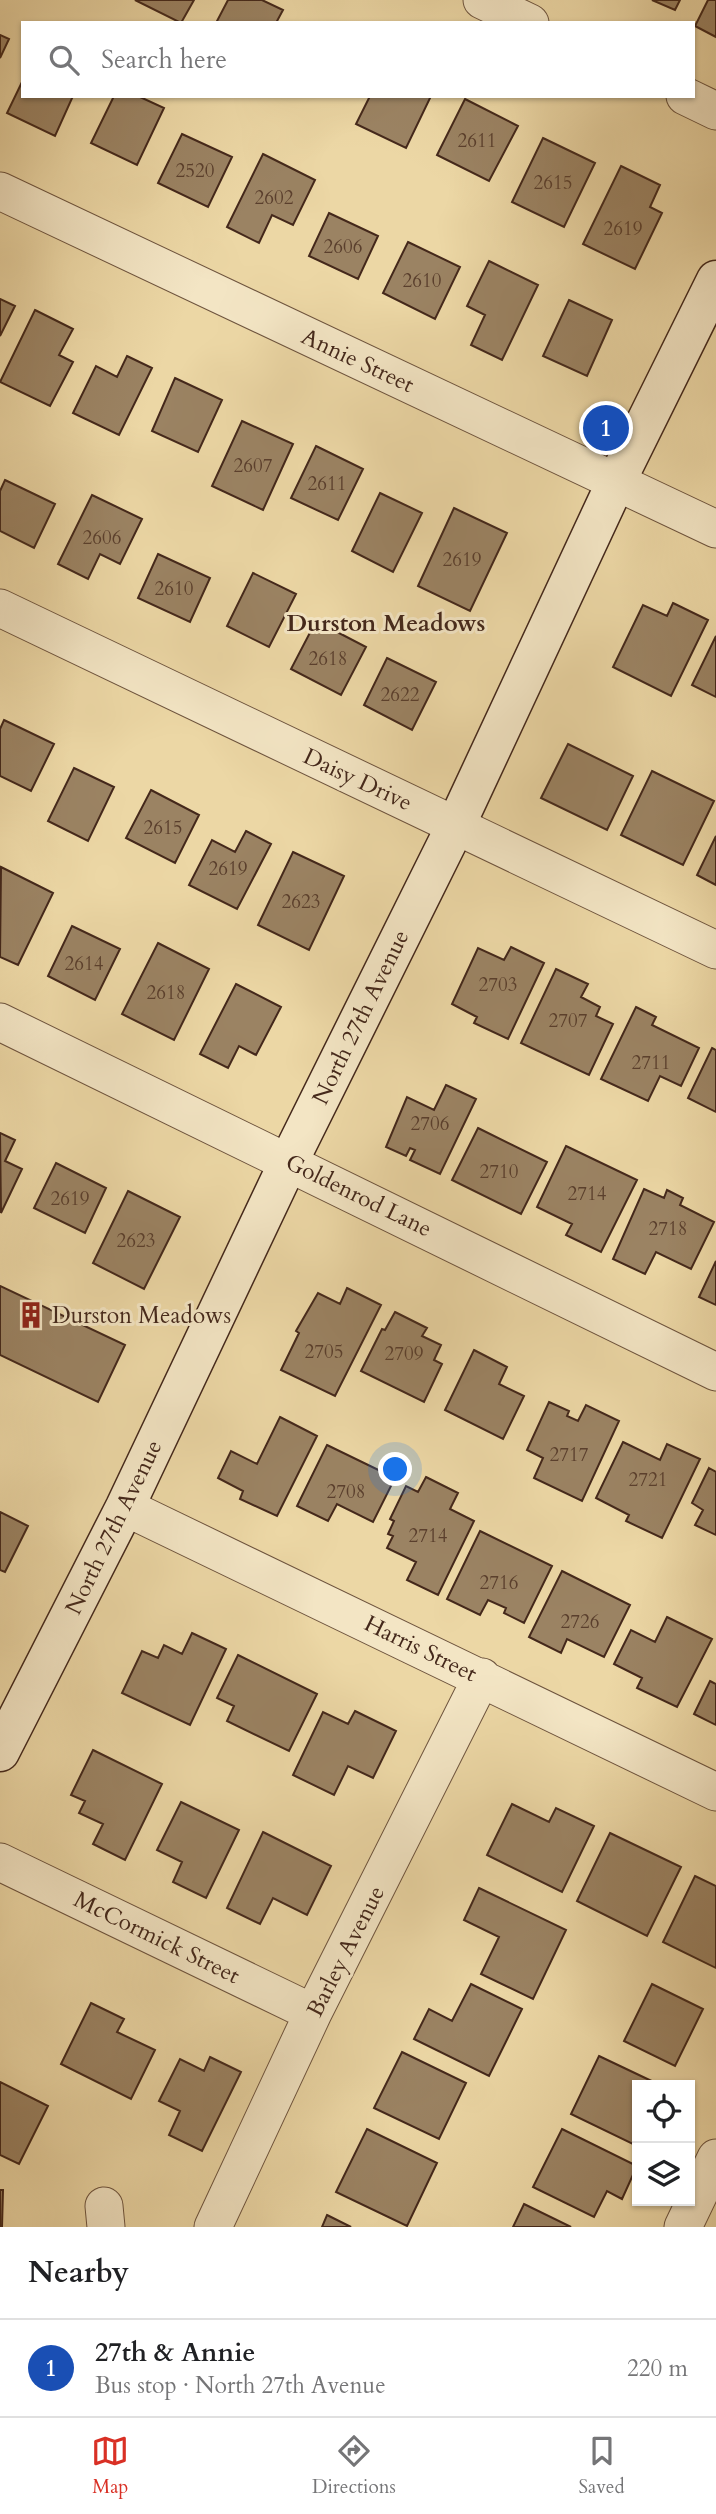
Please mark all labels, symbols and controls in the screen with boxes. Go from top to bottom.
search box [21,21,695,98]
icon: search [45,41,83,79]
text: Search here [101,42,227,77]
house number: 2611 [458,128,496,154]
house number: 2520 [176,158,215,184]
house number: 2615 [534,170,572,196]
house number: 2602 [255,185,294,211]
house number: 2619 [604,216,643,242]
house number: 2606 [324,234,362,260]
house number: 2610 [403,268,442,294]
street label: Annie Street [296,321,419,400]
pin: 1 [583,402,629,454]
house number: 2607 [234,453,273,479]
house number: 2611 [308,471,346,497]
house number: 2606 [83,525,121,551]
house number: 2619 [443,547,482,573]
house number: 2610 [155,576,194,602]
district label: Durston Meadows [287,607,485,640]
house number: 2618 [309,646,347,672]
house number: 2622 [381,682,420,708]
street label: Daisy Drive [298,741,417,818]
house number: 2615 [144,815,182,841]
house number: 2619 [209,856,248,882]
house number: 2623 [282,889,320,915]
street label: North 27th Avenue [305,925,416,1110]
house number: 2614 [65,951,104,977]
house number: 2703 [479,972,517,998]
house number: 2618 [147,980,185,1006]
house number: 2707 [549,1008,588,1034]
house number: 2711 [632,1050,670,1076]
house number: 2706 [411,1111,449,1137]
street label: Goldenrod Lane [281,1147,437,1244]
house number: 2710 [480,1159,519,1185]
house number: 2714 [568,1181,607,1207]
house number: 2619 [51,1186,90,1212]
house number: 2718 [649,1216,687,1242]
house number: 2623 [117,1228,155,1254]
building icon: Durston Meadows [16,1300,46,1330]
place label: Durston Meadows [52,1300,231,1331]
house number: 2705 [305,1339,343,1365]
house number: 2709 [385,1341,424,1367]
street label: North 27th Avenue [58,1435,169,1620]
house number: 2717 [550,1442,589,1468]
your location [378,1452,412,1486]
house number: 2721 [629,1467,667,1493]
house number: 2708 [327,1479,365,1505]
house number: 2714 [409,1523,448,1549]
house number: 2716 [480,1570,518,1596]
street label: Harris Street [359,1608,482,1689]
house number: 2726 [561,1609,599,1635]
street label: Barley Avenue [299,1880,392,2022]
street label: McCormick Street [69,1884,245,1991]
map controls [632,2080,695,2206]
button: locate [632,2080,695,2143]
button: layers [632,2143,695,2206]
text: Nearby [28,2252,129,2293]
text: 27th & Annie [95,2335,255,2370]
text: 1 [45,2353,57,2384]
text: 220 m [627,2353,688,2384]
text: Bus stop · North 27th Avenue [95,2370,386,2401]
tab: Map [91,2432,129,2500]
tab: Directions [312,2432,396,2500]
tab: Saved [579,2432,625,2500]

